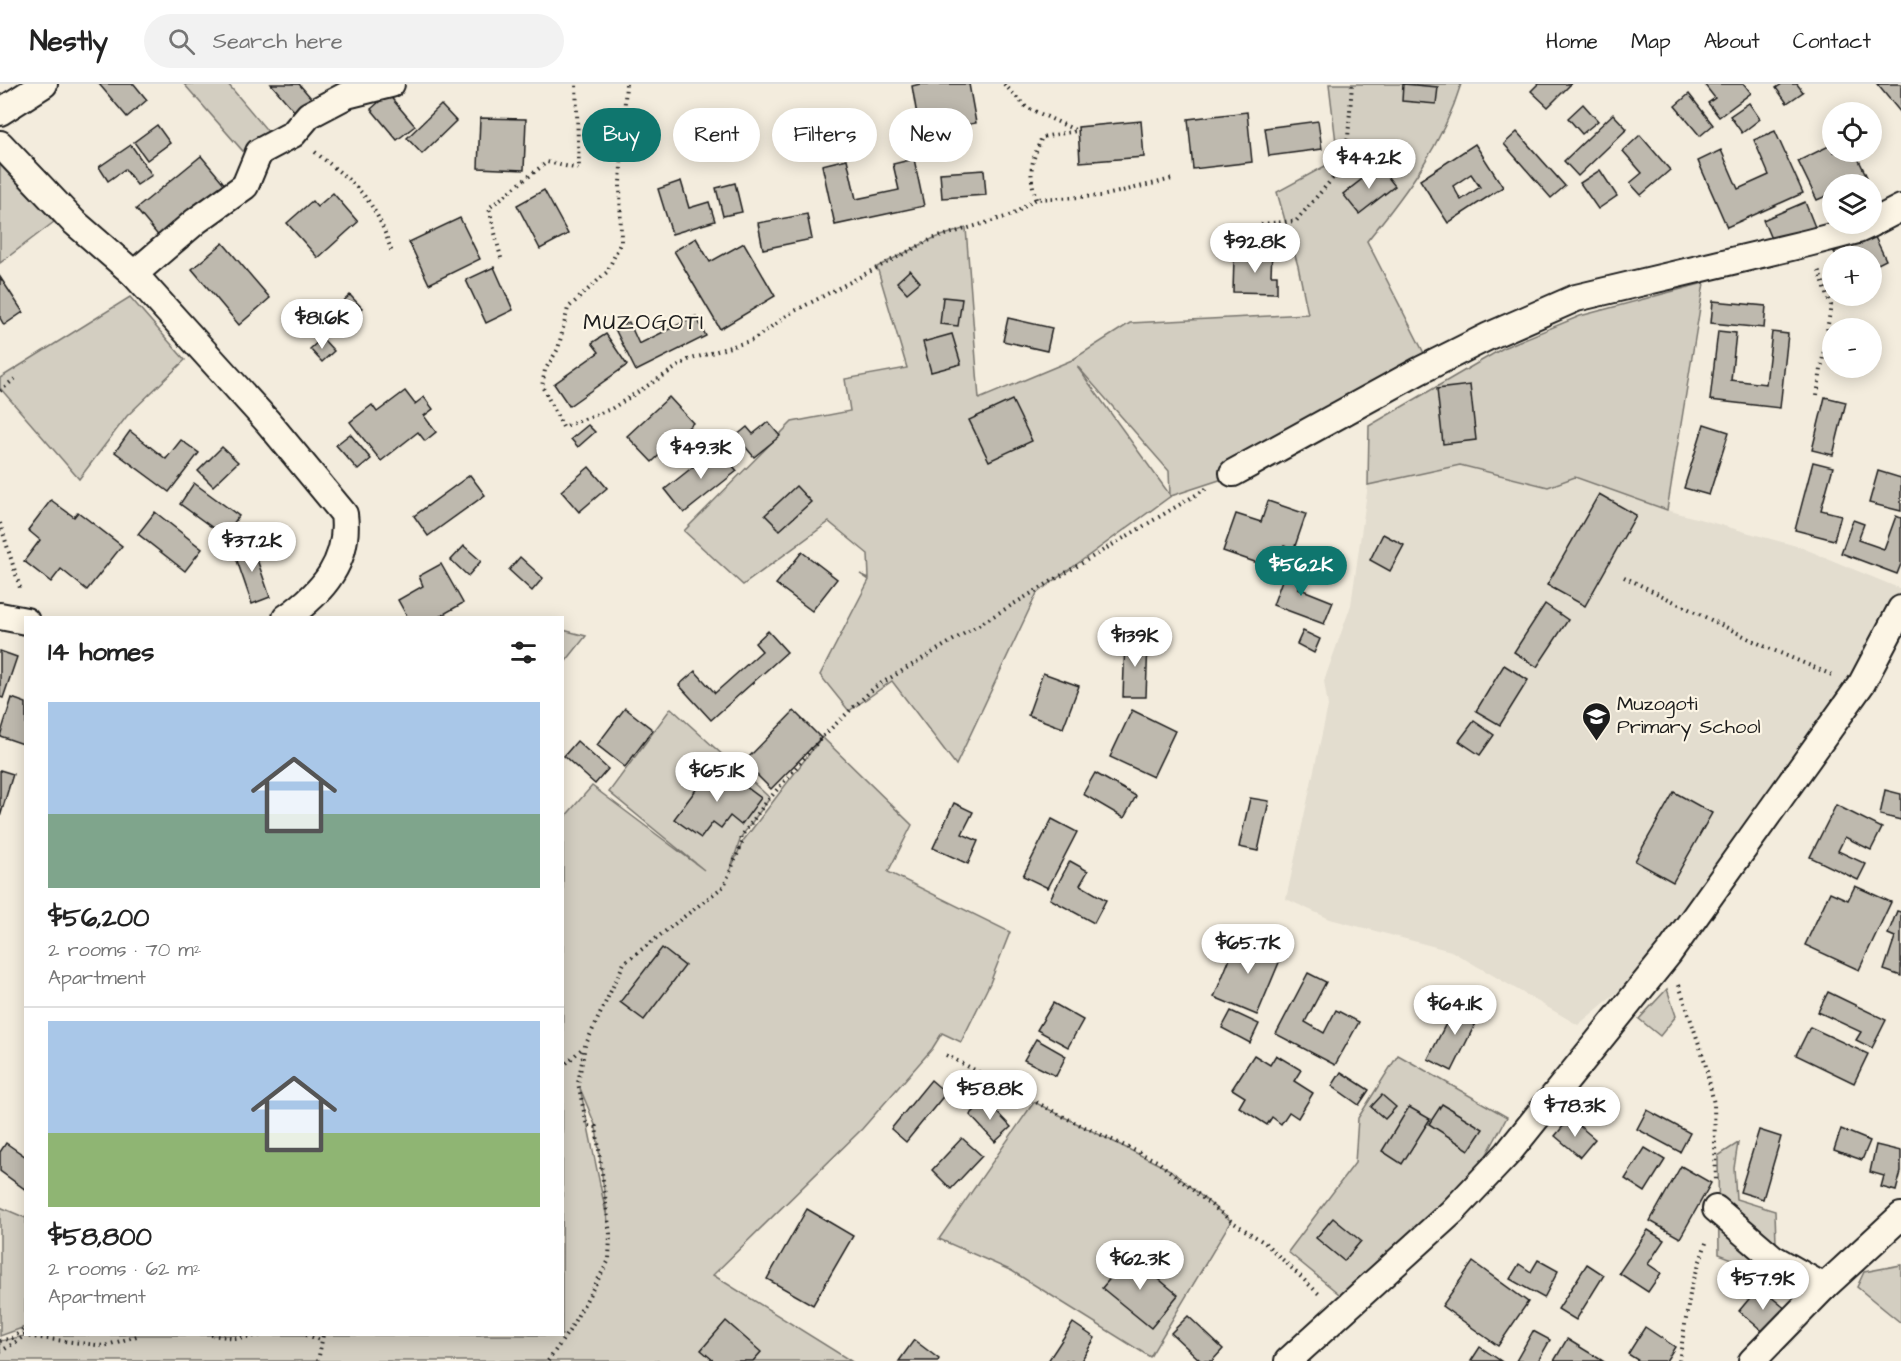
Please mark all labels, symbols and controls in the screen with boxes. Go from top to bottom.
search box [144,14,564,68]
text: Nestly [30,22,108,61]
icon: search [165,25,198,58]
text: Search here [213,26,343,57]
text: Home [1546,27,1598,56]
text: Map [1631,27,1671,56]
text: About [1704,27,1760,56]
text: Contact [1793,27,1871,56]
map controls [1822,102,1882,378]
button: locate [1822,102,1882,162]
chip: Buy [582,108,661,162]
chip: Rent [673,108,760,162]
chip: Filters [772,108,877,162]
chip: New [889,108,973,162]
pin: $44.2K [1320,139,1418,190]
text: $44.2K [1337,144,1401,172]
button: layers [1822,174,1882,234]
pin: $92.8K [1206,223,1304,274]
text: $92.8K [1224,228,1286,256]
button: + [1822,246,1882,306]
pin: $81.6K [273,299,371,350]
text: $81.6K [295,304,349,332]
district label: MUZOGOTI [583,307,705,338]
button: − [1822,318,1882,378]
pin: $49.3K [652,429,750,480]
text: $49.3K [670,434,732,462]
pin: $37.2K [203,522,301,573]
text: $37.2K [222,527,282,555]
pin: $56.2K [1252,546,1350,597]
text: $56.2K [1269,551,1333,579]
pin: $139K [1093,617,1177,668]
text: $139K [1111,622,1159,650]
text: 14 homes [48,634,154,670]
icon: filters [507,636,540,669]
place label: Muzogoti Primary School [1617,690,1761,742]
school or university icon: Muzogoti Primary School [1580,700,1612,742]
icon: home [240,741,348,849]
pin: $65.1K [668,752,766,803]
text: $65.1K [689,757,745,785]
text: $56,200 [48,900,150,936]
pin: $65.7K [1199,924,1297,975]
text: $65.7K [1215,929,1281,957]
text: 2 rooms · 70 m² [48,936,201,964]
text: Apartment [48,964,146,992]
pin: $64.1K [1406,985,1504,1036]
text: $64.1K [1428,990,1482,1018]
icon: home [240,1060,348,1168]
pin: $58.8K [941,1070,1039,1121]
text: $58.8K [957,1075,1023,1103]
pin: $78.3K [1526,1087,1624,1138]
text: $78.3K [1544,1092,1606,1120]
text: $58,800 [48,1219,152,1255]
pin: $62.3K [1091,1240,1189,1291]
text: $62.3K [1110,1245,1170,1273]
text: 2 rooms · 62 m² [48,1255,200,1283]
pin: $57.9K [1714,1260,1812,1311]
text: $57.9K [1731,1265,1795,1293]
text: Apartment [48,1283,146,1311]

